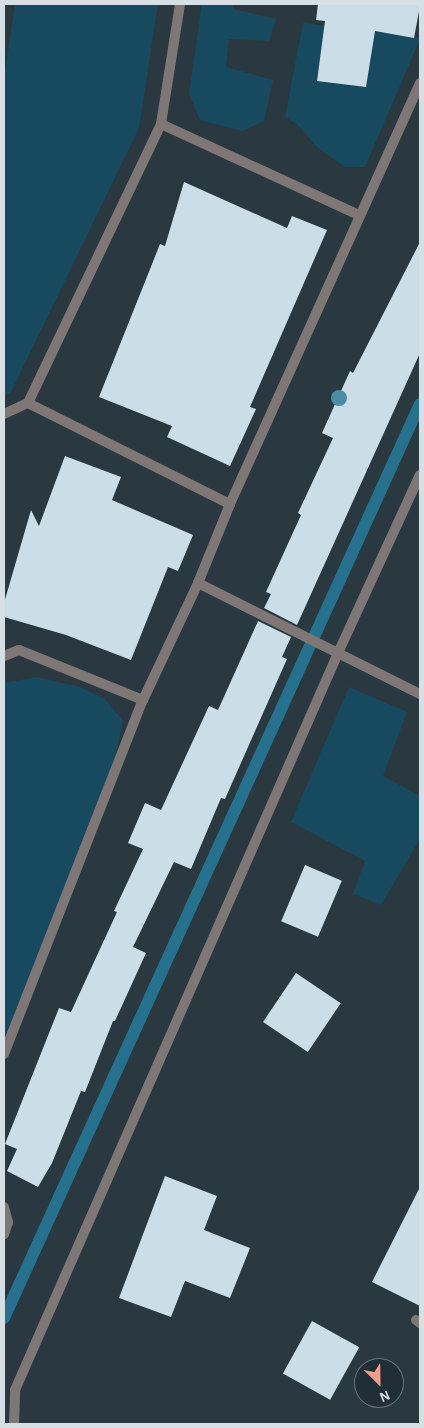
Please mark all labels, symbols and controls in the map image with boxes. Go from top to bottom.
north arrow [354,1358,404,1408]
text: N [377,1388,392,1404]

